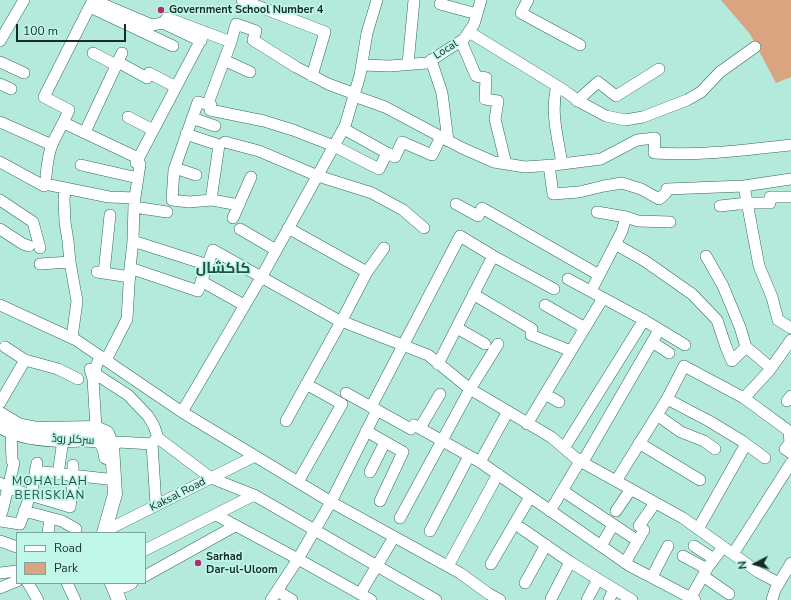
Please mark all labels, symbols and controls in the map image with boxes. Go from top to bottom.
place label: Government School Number 4 [169,3,323,17]
marker: Government School Number 4 [156,5,166,15]
scale bar [18,16,128,42]
text: 100 m [23,23,58,39]
street label: Local [431,37,461,63]
district label: کاکشال [196,260,250,278]
street label: سرکلر روڈ [51,432,95,448]
district label: MOHALLAH BERISKIAN [12,475,88,503]
street label: Kaksal Road [148,475,208,515]
legend [16,532,146,584]
text: Road [54,540,82,556]
north arrow [735,544,775,584]
place label: Sarhad Dar-ul-Uloom [206,550,278,576]
marker: Sarhad Dar-ul-Uloom [193,558,203,568]
text: Park [54,560,78,576]
text: N [735,560,750,570]

